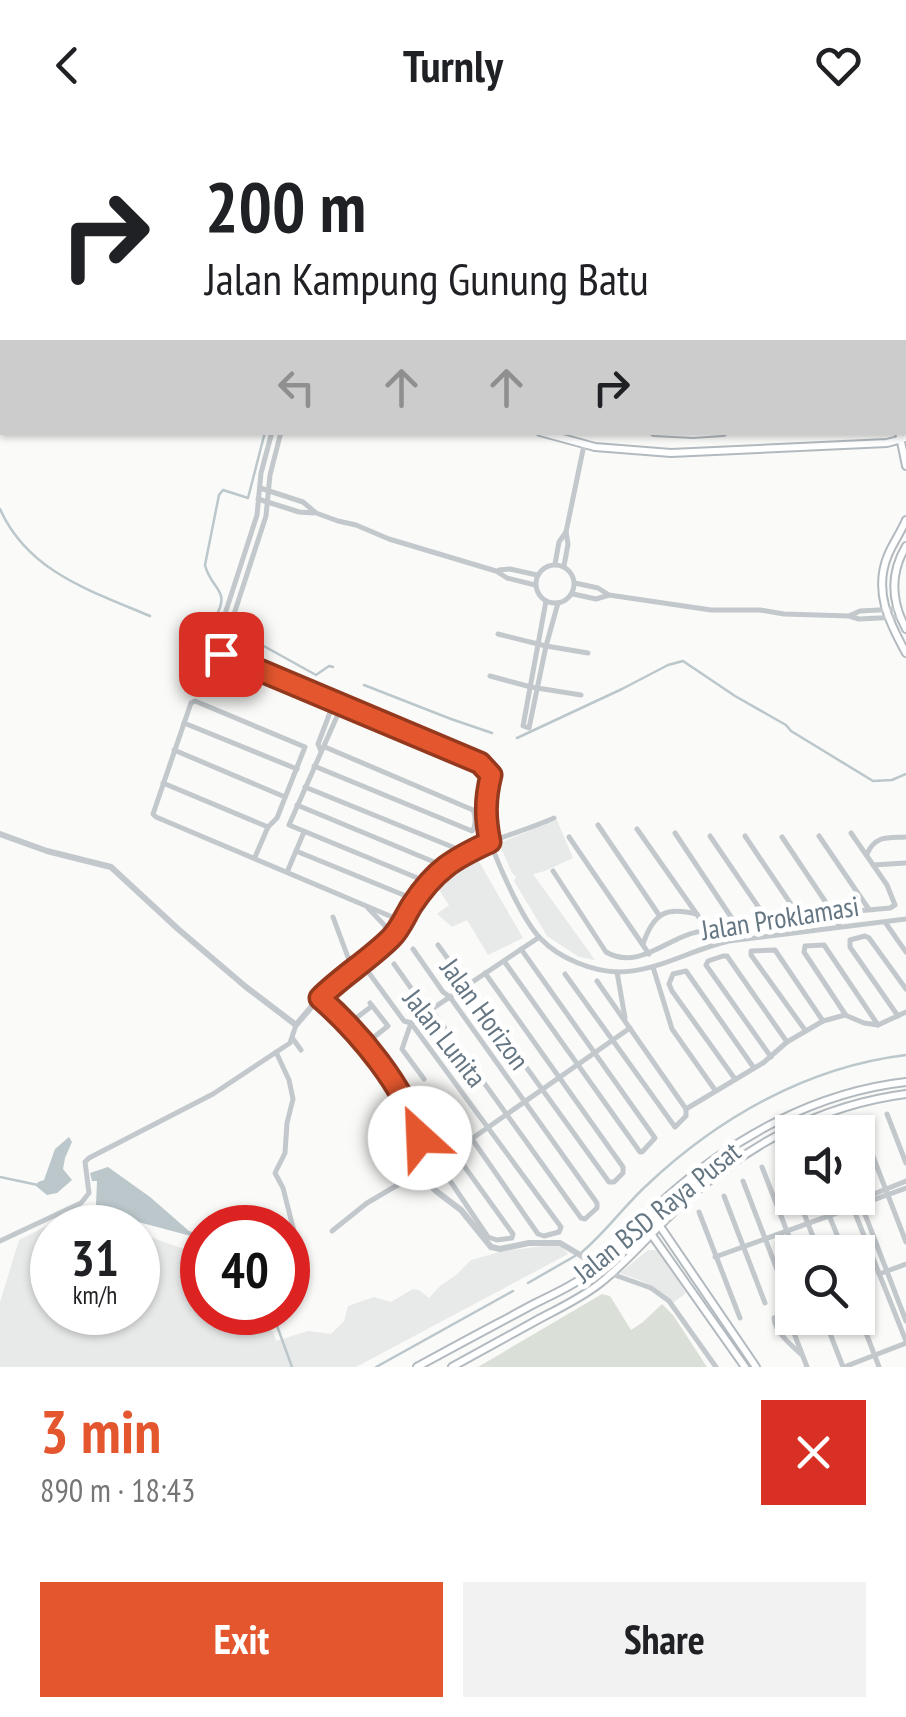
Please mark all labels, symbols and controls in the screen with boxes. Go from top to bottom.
text: Turnly [403,36,503,94]
icon: back [40,38,95,93]
icon: heart [811,38,866,93]
text: 200 m [205,161,366,251]
icon: right [40,170,170,300]
text: Jalan Kampung Gunung Batu [205,249,649,307]
icon: left [269,360,324,415]
icon: ahead [374,360,429,415]
icon: ahead [479,360,534,415]
icon: right [584,360,639,415]
pin [179,612,264,697]
icon: arrive [194,627,249,682]
street label: Jalan Proklamasi [697,887,861,948]
street label: Jalan Horizon [432,950,538,1077]
street label: Jalan Lunita [395,980,495,1094]
position arrow [368,1086,472,1190]
map controls [775,1115,875,1335]
button: sound [775,1115,875,1215]
street label: Jalan BSD Raya Pusat [565,1133,748,1291]
speed limit sign: 40 [180,1205,310,1335]
text: 31 [71,1225,119,1290]
button: search [775,1235,875,1335]
text: km/h [73,1279,117,1311]
text: 3 min [40,1392,161,1470]
button: close [761,1400,866,1505]
text: 890 m · 18:43 [40,1469,195,1511]
button: Exit [40,1582,443,1697]
button: Share [463,1582,866,1697]

